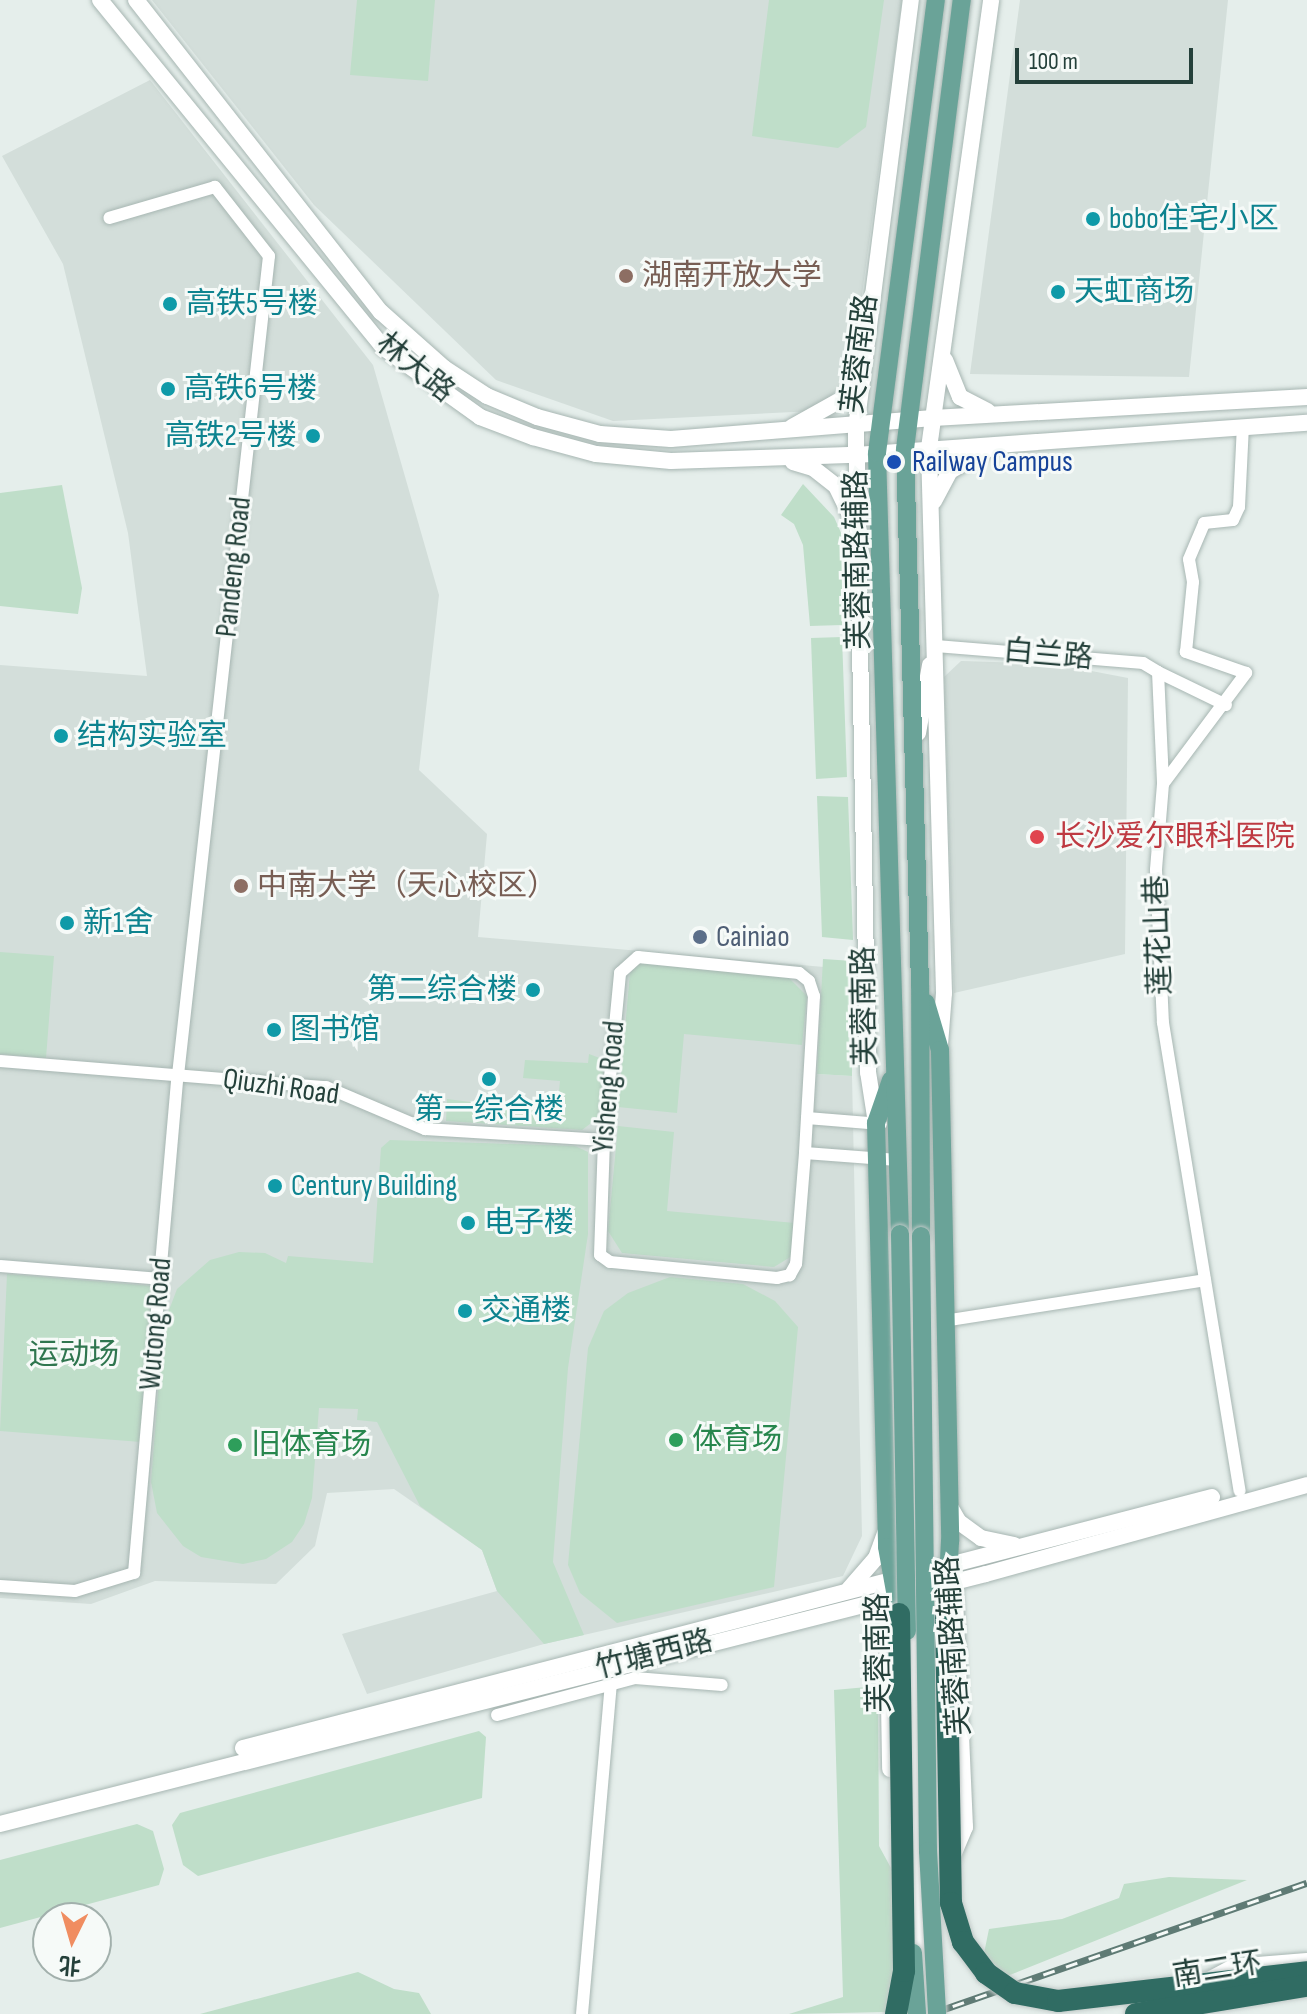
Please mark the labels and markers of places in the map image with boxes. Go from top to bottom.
place label: bobo住宅小区 [1109,201,1279,237]
marker: bobo住宅小区 [1084,210,1102,228]
place label: 湖南开放大学 [642,258,822,294]
marker: 湖南开放大学 [617,267,635,285]
place label: 天虹商场 [1074,274,1194,310]
marker: 天虹商场 [1049,283,1067,301]
place label: 高铁5号楼 [186,286,318,322]
marker: 高铁5号楼 [161,295,179,313]
place label: 高铁6号楼 [184,371,317,407]
marker: 高铁6号楼 [159,380,177,398]
place label: 高铁2号楼 [165,418,297,454]
marker: 高铁2号楼 [304,427,322,445]
place label: Railway Campus [912,444,1073,480]
marker: Railway Campus [883,451,905,473]
place label: 结构实验室 [77,718,227,754]
marker: 结构实验室 [52,727,70,745]
place label: 长沙爱尔眼科医院 [1055,819,1295,855]
marker: 长沙爱尔眼科医院 [1026,826,1048,848]
place label: 中南大学（天心校区） [257,868,557,904]
marker: 中南大学（天心校区） [232,877,250,895]
place label: 新1舍 [83,905,153,941]
marker: 新1舍 [58,914,76,932]
place label: Cainiao [716,919,790,955]
marker: Cainiao [691,928,709,946]
place label: 第二综合楼 [367,972,517,1008]
marker: 第二综合楼 [524,981,542,999]
place label: 图书馆 [290,1012,380,1048]
marker: 图书馆 [265,1021,283,1039]
marker: 第一综合楼 [480,1070,498,1088]
place label: 第一综合楼 [414,1092,564,1128]
place label: Century Building [291,1168,457,1204]
marker: Century Building [266,1177,284,1195]
place label: 电子楼 [484,1205,574,1241]
marker: 电子楼 [459,1214,477,1232]
place label: 交通楼 [481,1293,571,1329]
marker: 交通楼 [456,1302,474,1320]
place label: 体育场 [692,1422,782,1458]
place label: 旧体育场 [251,1427,371,1463]
marker: 体育场 [667,1431,685,1449]
marker: 旧体育场 [226,1436,244,1454]

